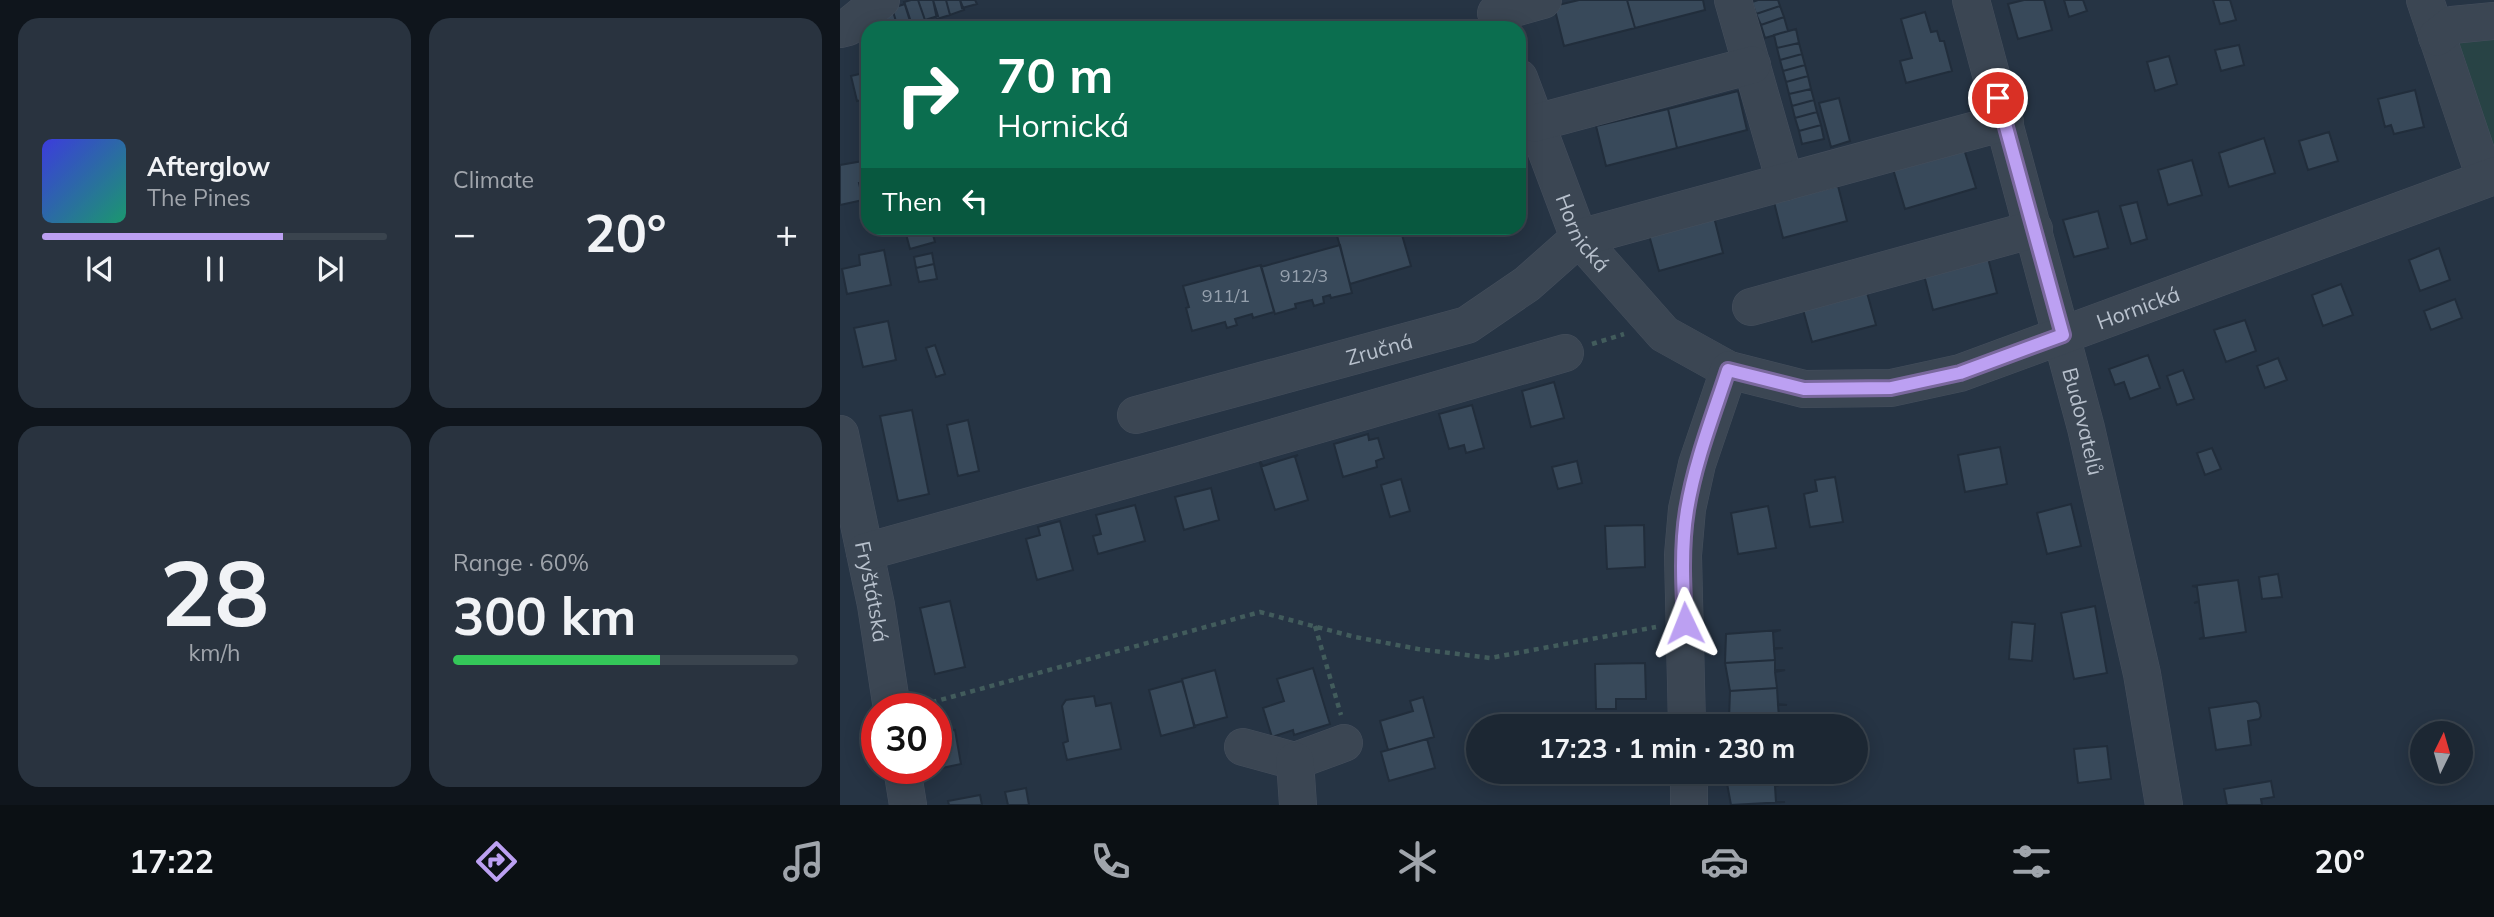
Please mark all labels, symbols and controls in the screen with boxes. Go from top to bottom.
text: 70 m [997,44,1113,105]
icon: right [882,49,973,140]
pin [1968,68,2028,128]
icon: arrive [1979,79,2017,117]
text: Hornická [997,105,1129,145]
text: Afterglow [147,150,270,183]
text: Climate [453,165,534,194]
icon: left [956,182,994,220]
text: The Pines [147,183,251,212]
text: Then [882,185,942,218]
street label: Hornická [1551,190,1616,277]
text: 20° [584,200,667,265]
text: − [453,209,476,257]
text: + [775,209,798,257]
icon: previous [81,250,119,288]
icon: pause [196,250,234,288]
icon: next [311,250,349,288]
house number: 912/3 [1280,264,1328,287]
street label: Hornická [2093,280,2183,335]
house number: 911/1 [1202,284,1250,307]
street label: Zručná [1343,327,1415,370]
street label: Budovatelů [2057,364,2109,478]
text: 28 [160,535,269,649]
street label: Fryštátská [850,539,895,644]
text: Range · 60% [453,548,589,577]
text: 300 km [453,583,636,648]
position arrow [1648,586,1722,660]
text: km/h [188,638,241,667]
speed limit sign: 30 [861,693,952,784]
north arrow [2410,721,2473,784]
map controls [2410,721,2473,784]
text: 17:23 · 1 min · 230 m [1539,732,1795,765]
icon: directions [472,837,521,886]
icon: music [779,837,828,886]
icon: phone [1086,837,1135,886]
icon: climate [1393,837,1442,886]
icon: car [1700,837,1749,886]
icon: filters [2007,837,2056,886]
text: 17:22 [129,841,214,881]
text: 20° [2314,841,2365,881]

